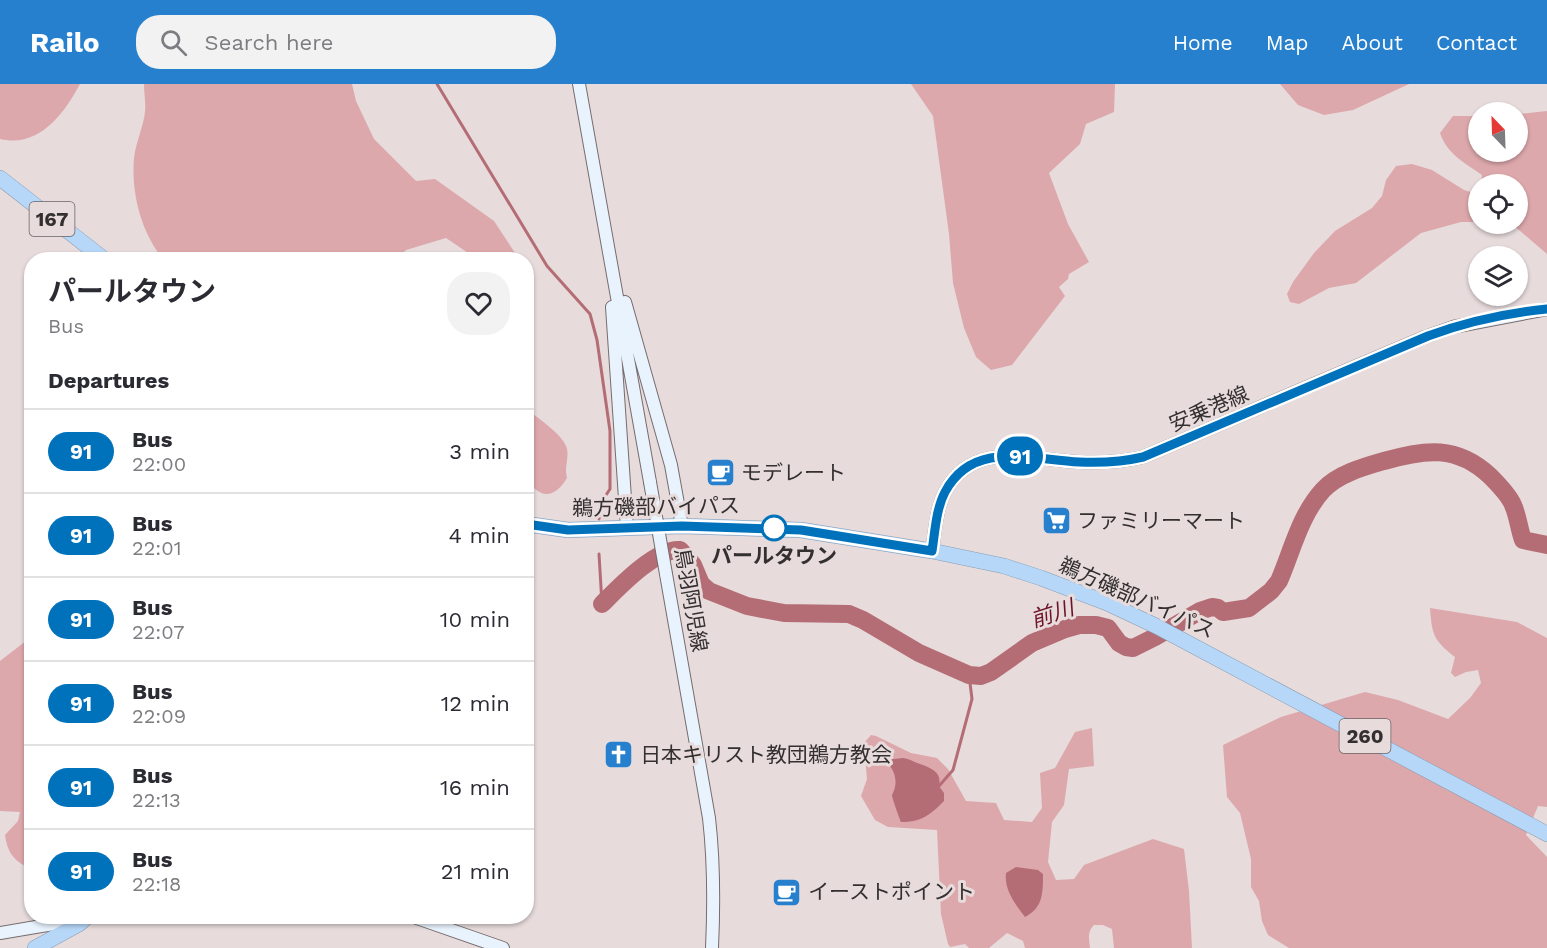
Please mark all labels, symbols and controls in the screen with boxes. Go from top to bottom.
search box [136,15,556,69]
text: Railo [30,26,100,59]
icon: search [157,26,190,59]
text: Search here [205,30,334,55]
text: Home [1173,30,1233,55]
text: Map [1266,30,1309,55]
text: About [1342,30,1403,55]
text: Contact [1436,30,1517,55]
north arrow [1468,102,1528,162]
map controls [1468,102,1528,306]
button: locate [1468,174,1528,234]
road number: 167 [29,202,74,236]
button: layers [1468,246,1528,306]
button: heart [447,272,510,335]
text: パールタウン [48,275,216,308]
text: Bus [48,314,84,338]
text: Departures [48,368,169,393]
street label: 安乗港線 [1165,381,1252,436]
text: Bus [132,427,172,452]
line badge: 91 [993,436,1047,476]
text: 91 [70,439,92,464]
text: 3 min [449,439,510,464]
text: 91 [1009,444,1031,469]
text: 22:00 [132,452,186,476]
cafe icon: モデレート [704,457,736,489]
place label: モデレート [741,460,846,485]
street label: 鵜方磯部バイパス [572,493,740,520]
supermarket icon: ファミリーマート [1040,505,1072,537]
place label: ファミリーマート [1077,508,1245,533]
text: Bus [132,511,172,536]
marker: パールタウン [761,515,787,541]
text: 91 [70,523,92,548]
text: 4 min [449,523,510,548]
text: 22:01 [132,536,181,560]
place label: パールタウン [711,543,837,568]
street label: 鳥羽阿児線 [670,546,713,654]
street label: 鵜方磯部バイパス [1056,552,1219,643]
water label: 前川 [1027,594,1079,632]
text: Bus [132,595,172,620]
text: 91 [70,607,92,632]
text: 10 min [440,607,510,632]
text: 22:07 [132,620,185,644]
text: Bus [132,679,172,704]
text: 91 [70,691,92,716]
text: 12 min [441,691,510,716]
text: 22:09 [132,704,186,728]
road number: 260 [1340,719,1390,753]
church icon: 日本キリスト教団鵜方教会 [603,739,635,771]
place label: 日本キリスト教団鵜方教会 [640,742,892,767]
text: Bus [132,763,172,788]
text: 91 [70,775,92,800]
text: 16 min [440,775,510,800]
text: 22:13 [132,788,181,812]
text: Bus [132,847,172,872]
text: 91 [70,859,92,884]
text: 21 min [441,859,510,884]
text: 22:18 [132,872,181,896]
cafe icon: イーストポイント [771,876,803,908]
place label: イーストポイント [808,879,975,904]

